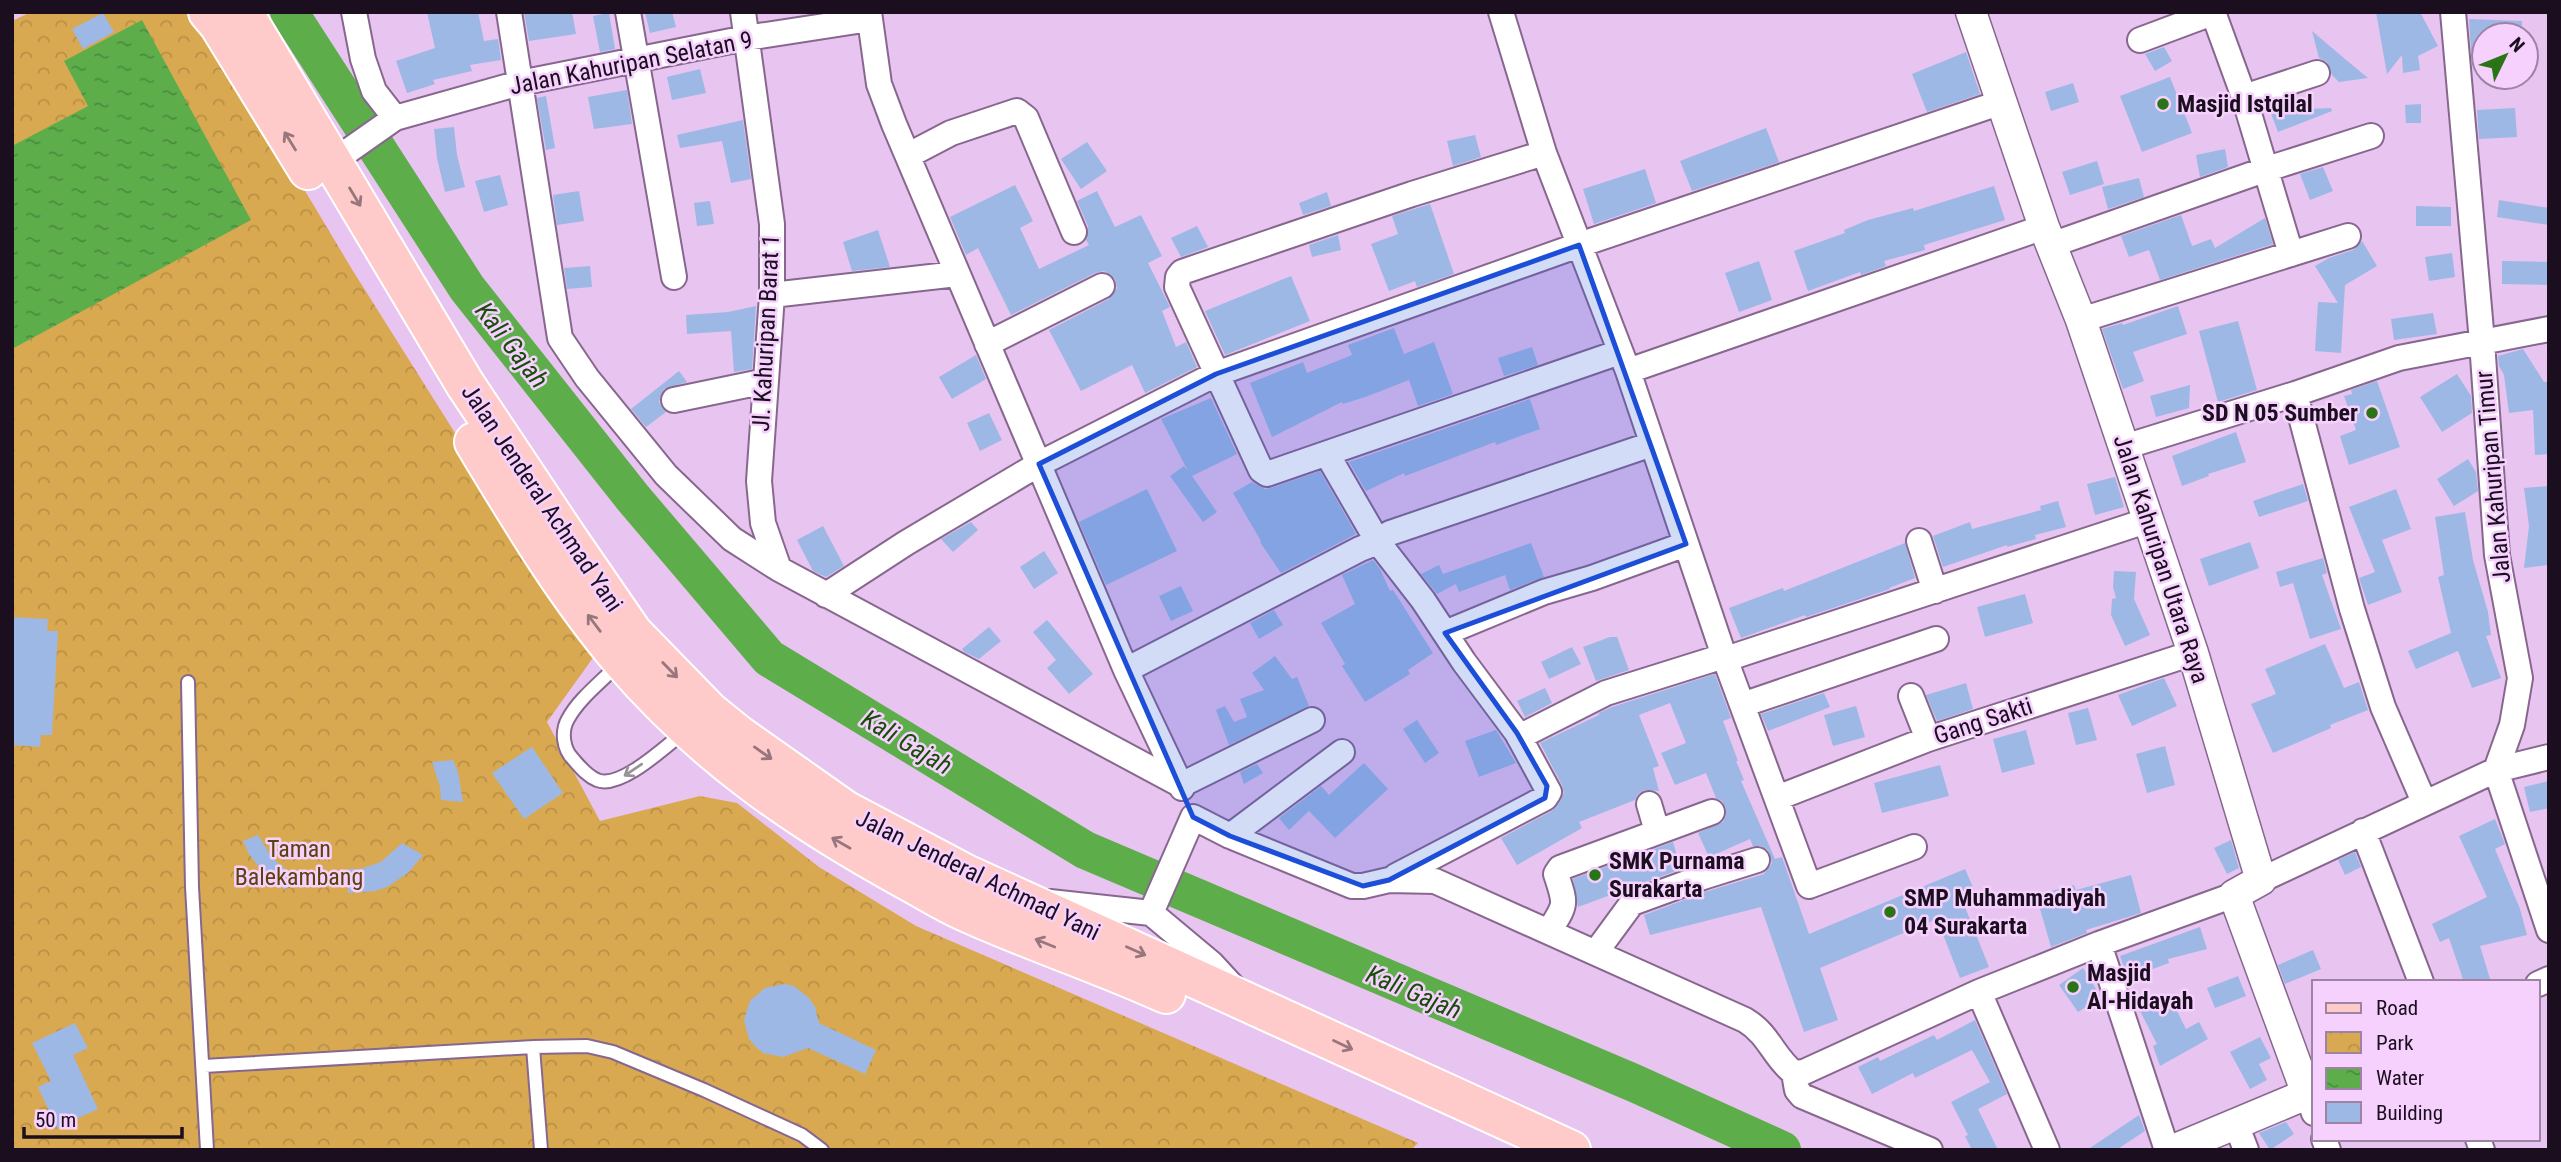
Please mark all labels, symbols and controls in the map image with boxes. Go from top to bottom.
north arrow [2470,21,2540,91]
street label: Jalan Kahuripan Selatan 9 [507,26,755,100]
text: N [2505,33,2529,57]
place label: Masjid Istqilal [2177,90,2313,118]
marker: Masjid Istqilal [2155,96,2171,112]
one-way arrow [283,131,297,151]
one-way arrow [348,186,362,206]
street label: Jl. Kahuripan Barat 1 [747,234,785,432]
water label: Kali Gajah [469,296,555,394]
street label: Jalan Kahuripan Timur [2470,370,2516,584]
street label: Jalan Jenderal Achmad Yani [455,379,629,617]
place label: SD N 05 Sumber [2202,399,2358,427]
marker: SD N 05 Sumber [2364,405,2380,421]
street label: Jalan Kahuripan Utara Raya [2108,431,2214,687]
one-way arrow [586,615,601,633]
one-way arrow [661,662,678,679]
street label: Gang Sakti [1930,692,2036,750]
water label: Kali Gajah [856,703,958,781]
one-way arrow [753,746,772,760]
one-way arrow [624,763,643,777]
street label: Jalan Jenderal Achmad Yani [851,804,1105,946]
park label: Taman Balekambang [235,835,363,891]
one-way arrow [831,836,851,850]
place label: SMK Purnama Surakarta [1609,847,1745,903]
marker: SMK Purnama Surakarta [1587,867,1603,883]
place label: SMP Muhammadiyah 04 Surakarta [1904,884,2106,940]
marker: SMP Muhammadiyah 04 Surakarta [1882,904,1898,920]
one-way arrow [1034,936,1056,949]
one-way arrow [1125,945,1146,958]
water label: Kali Gajah [1362,959,1466,1025]
place label: Masjid Al-Hidayah [2087,959,2193,1015]
marker: Masjid Al-Hidayah [2065,979,2081,995]
legend [2312,980,2540,1141]
text: Road [2376,996,2418,1020]
text: Park [2376,1031,2414,1055]
one-way arrow [1332,1039,1353,1053]
text: Water [2376,1066,2424,1090]
scale bar [24,1096,182,1140]
text: Building [2376,1101,2443,1125]
text: 50 m [35,1108,76,1132]

